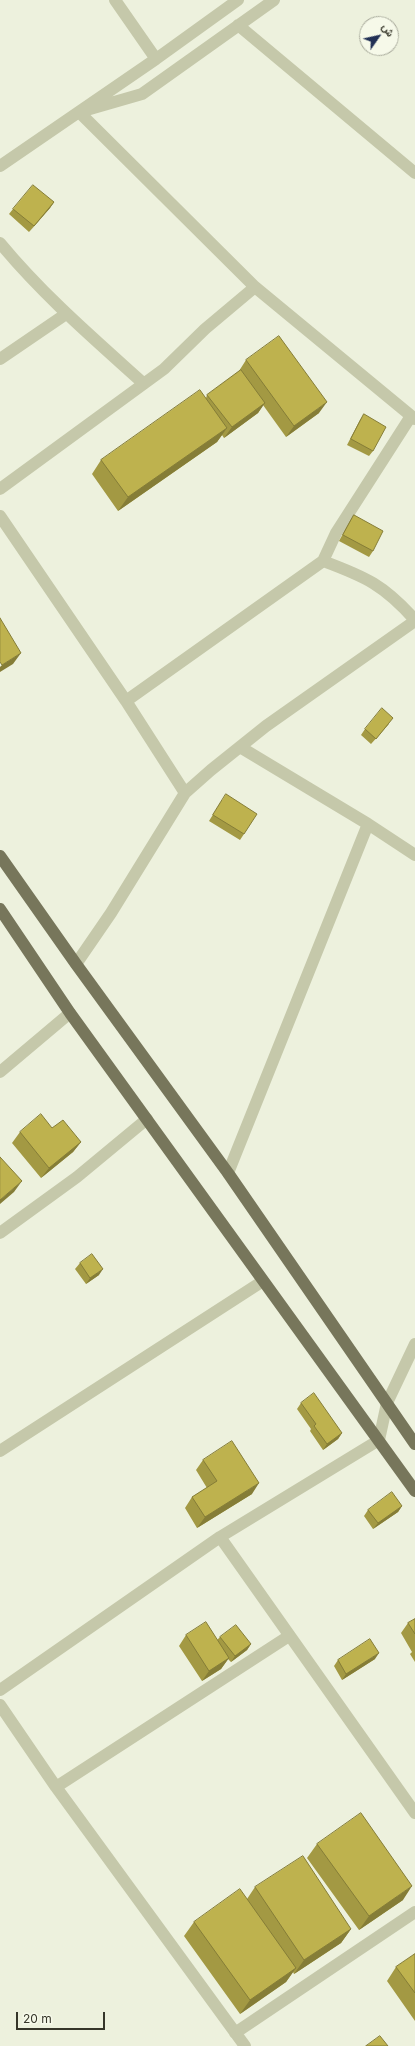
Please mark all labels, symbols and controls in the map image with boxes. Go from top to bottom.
north arrow [359,16,399,56]
text: ش [379,20,398,39]
scale bar [18,2004,107,2030]
text: 20 m [23,2011,52,2026]

